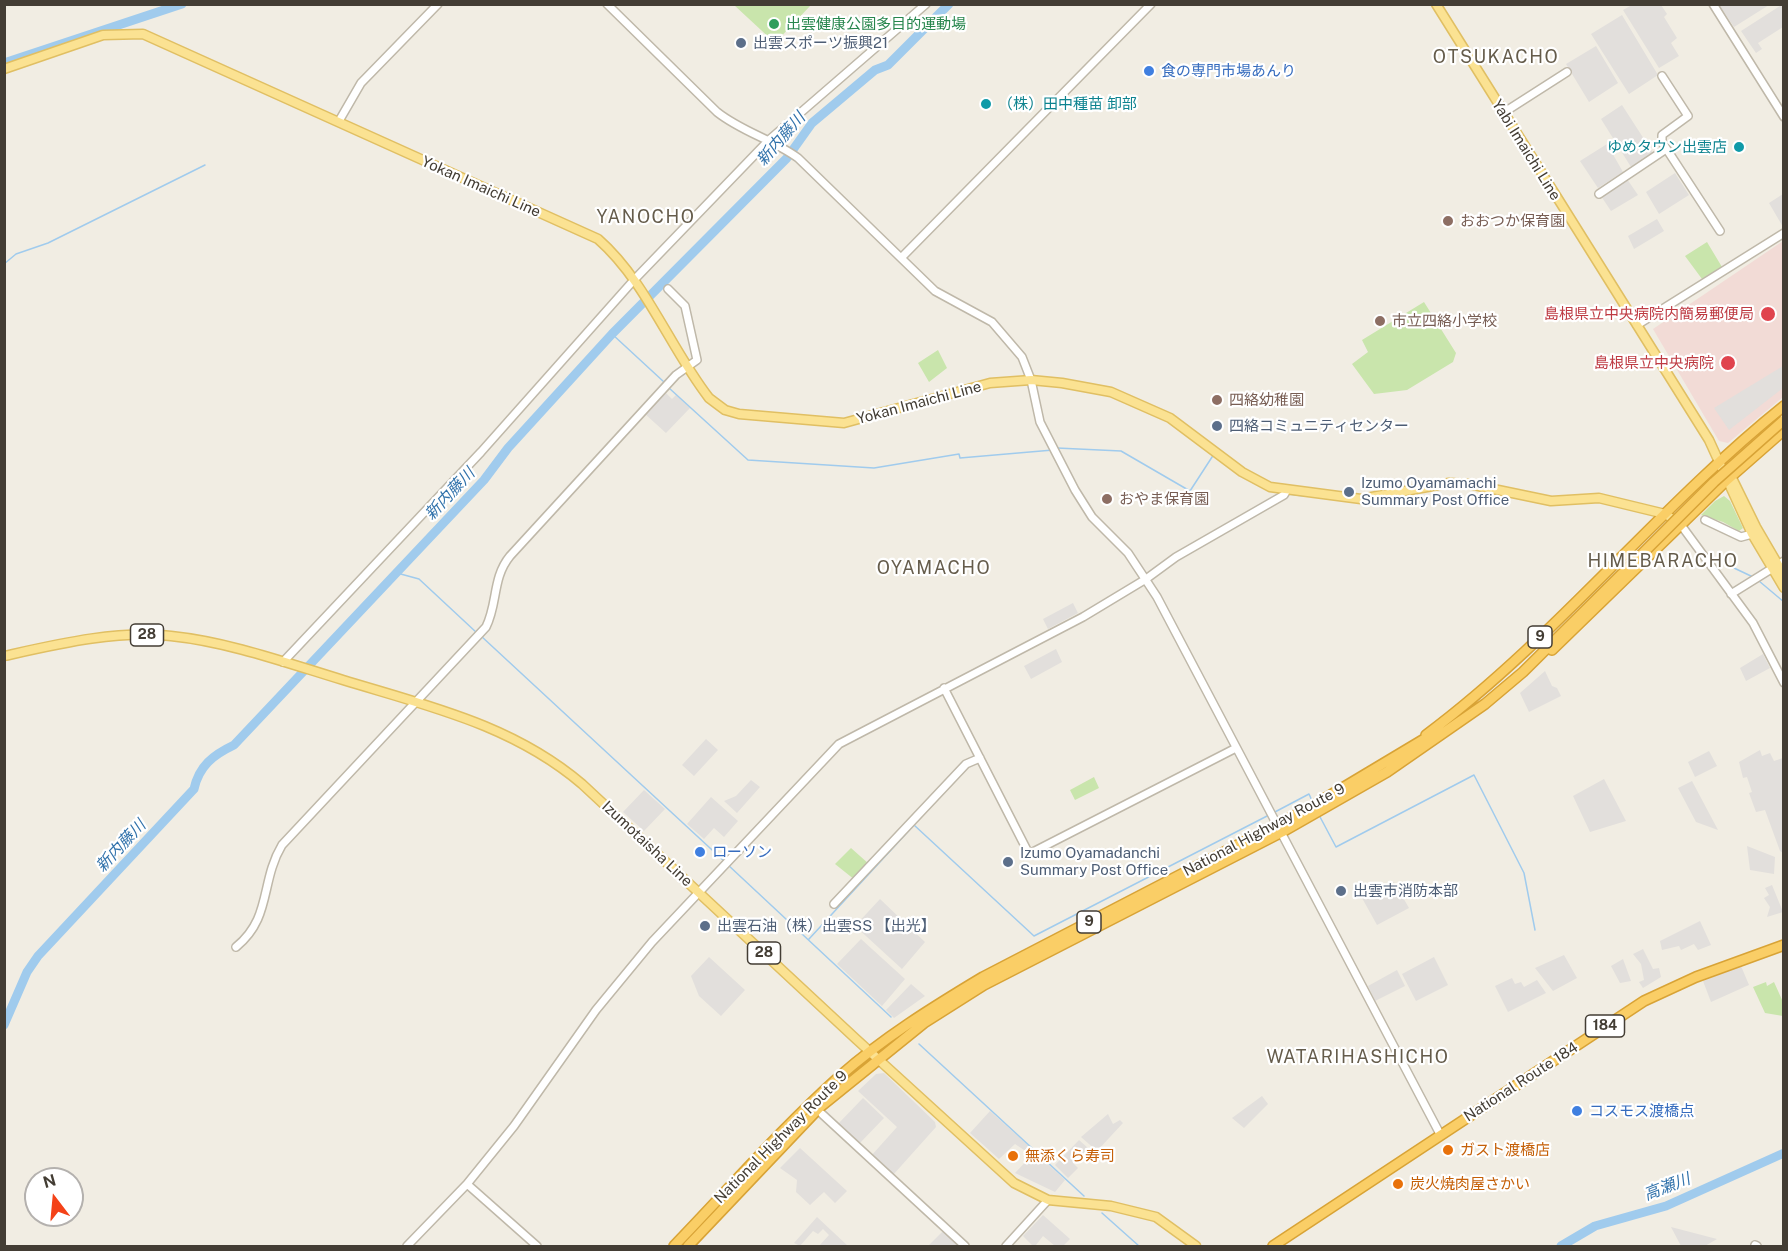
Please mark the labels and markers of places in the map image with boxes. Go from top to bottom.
place label: 出雲健康公園多目的運動場 [786,15,966,33]
marker: 出雲健康公園多目的運動場 [767,17,781,31]
place label: 出雲スポーツ振興21 [753,34,888,52]
marker: 出雲スポーツ振興21 [734,36,748,50]
place label: 食の専門市場あんり [1161,62,1296,80]
marker: 食の専門市場あんり [1142,64,1156,78]
place label: （株）田中種苗 卸部 [998,95,1137,113]
marker: （株）田中種苗 卸部 [979,97,993,111]
place label: ゆめタウン出雲店 [1607,138,1727,156]
marker: ゆめタウン出雲店 [1732,140,1746,154]
place label: おおつか保育園 [1460,212,1565,230]
marker: おおつか保育園 [1441,214,1455,228]
place label: 島根県立中央病院内簡易郵便局 [1544,305,1754,323]
marker: 島根県立中央病院内簡易郵便局 [1759,305,1777,323]
place label: 市立四絡小学校 [1392,312,1497,330]
marker: 市立四絡小学校 [1373,314,1387,328]
place label: 島根県立中央病院 [1594,354,1714,372]
marker: 島根県立中央病院 [1719,354,1737,372]
place label: 四絡幼稚園 [1229,391,1304,409]
marker: 四絡幼稚園 [1210,393,1224,407]
place label: 四絡コミュニティセンター [1229,417,1409,435]
marker: 四絡コミュニティセンター [1210,419,1224,433]
place label: Izumo Oyamamachi Summary Post Office [1361,474,1509,509]
marker: Izumo Oyamamachi Summary Post Office [1342,485,1356,499]
place label: おやま保育園 [1119,490,1209,508]
marker: おやま保育園 [1100,492,1114,506]
place label: ローソン [712,843,772,861]
place label: Izumo Oyamadanchi Summary Post Office [1020,844,1168,879]
marker: ローソン [693,845,707,859]
marker: Izumo Oyamadanchi Summary Post Office [1001,855,1015,869]
place label: 出雲市消防本部 [1353,882,1458,900]
marker: 出雲市消防本部 [1334,884,1348,898]
place label: 出雲石油（株）出雲SS 【出光】 [717,917,936,935]
marker: 出雲石油（株）出雲SS 【出光】 [698,919,712,933]
place label: コスモス渡橋点 [1589,1102,1694,1120]
marker: コスモス渡橋点 [1570,1104,1584,1118]
place label: ガスト渡橋店 [1460,1141,1550,1159]
marker: ガスト渡橋店 [1441,1143,1455,1157]
place label: 無添くら寿司 [1025,1147,1115,1165]
marker: 無添くら寿司 [1006,1149,1020,1163]
place label: 炭火焼肉屋さかい [1410,1175,1530,1193]
marker: 炭火焼肉屋さかい [1391,1177,1405,1191]

